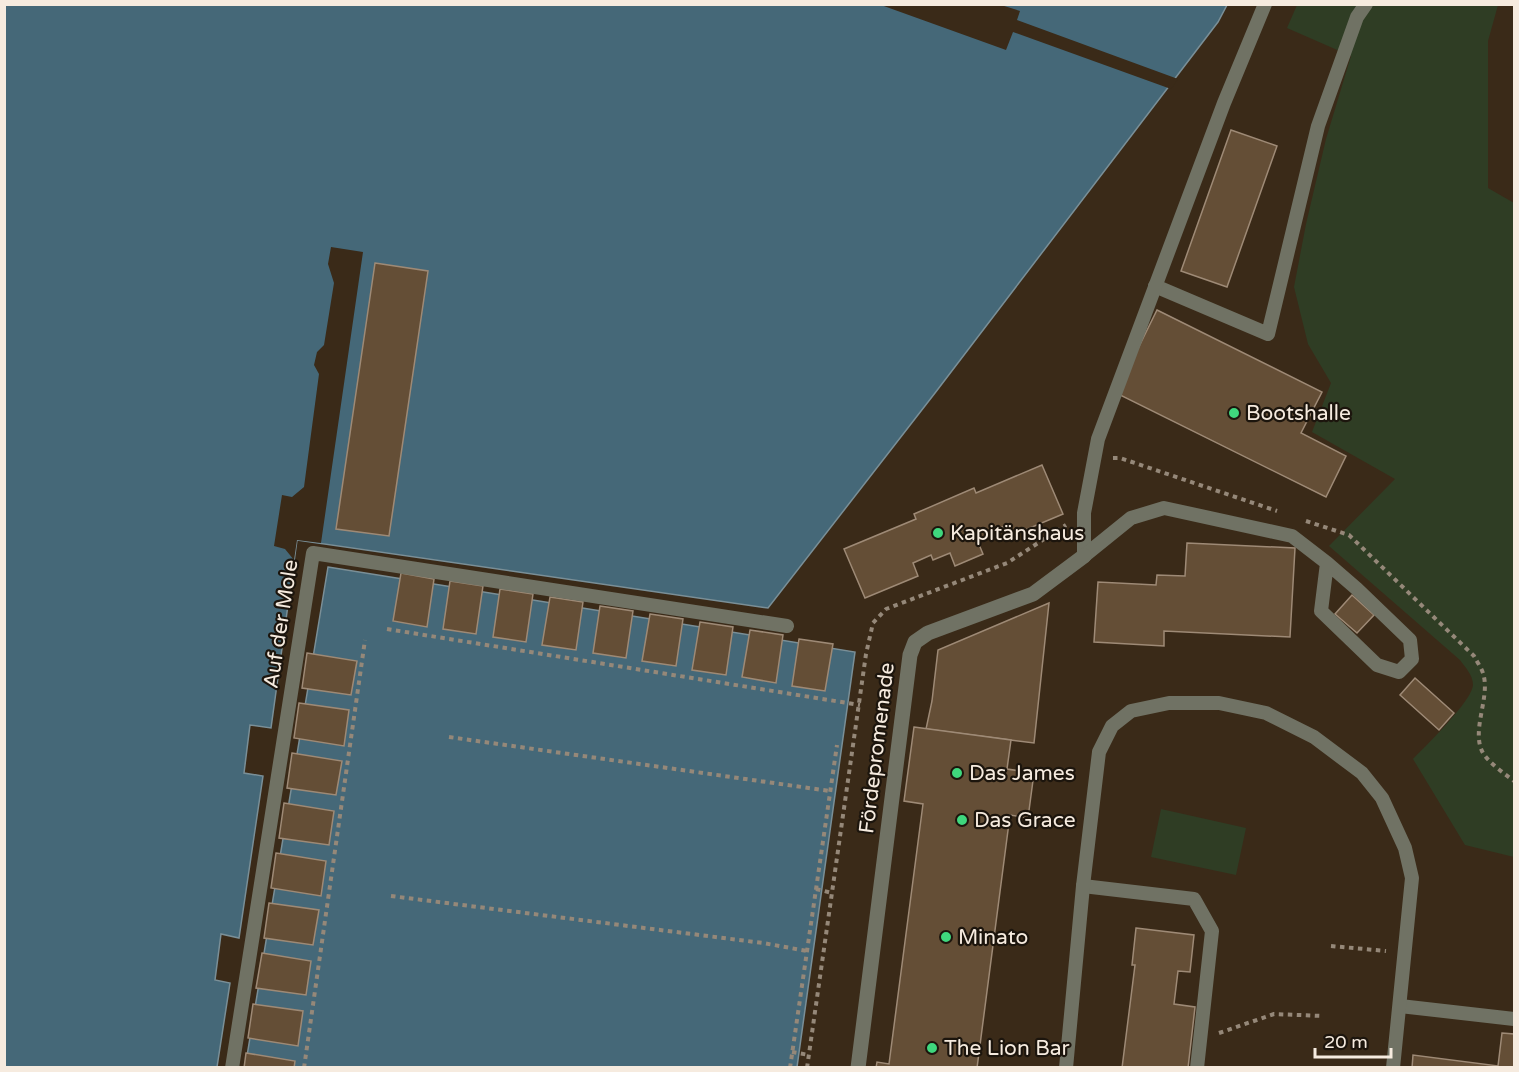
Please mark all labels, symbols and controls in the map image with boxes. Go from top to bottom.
place label: Bootshalle [1246,401,1351,426]
marker: Bootshalle [1227,406,1241,420]
place label: Kapitänshaus [950,521,1084,546]
marker: Kapitänshaus [931,526,945,540]
street label: Auf der Mole [258,558,304,690]
street label: Fördepromenade [854,661,900,835]
place label: Das James [969,761,1075,786]
marker: Das James [950,766,964,780]
place label: Das Grace [974,808,1076,833]
marker: Das Grace [955,813,969,827]
place label: Minato [958,925,1028,950]
marker: Minato [939,930,953,944]
scale bar [1315,1021,1392,1059]
text: 20 m [1324,1031,1368,1053]
place label: The Lion Bar [944,1036,1070,1061]
marker: The Lion Bar [925,1041,939,1055]

